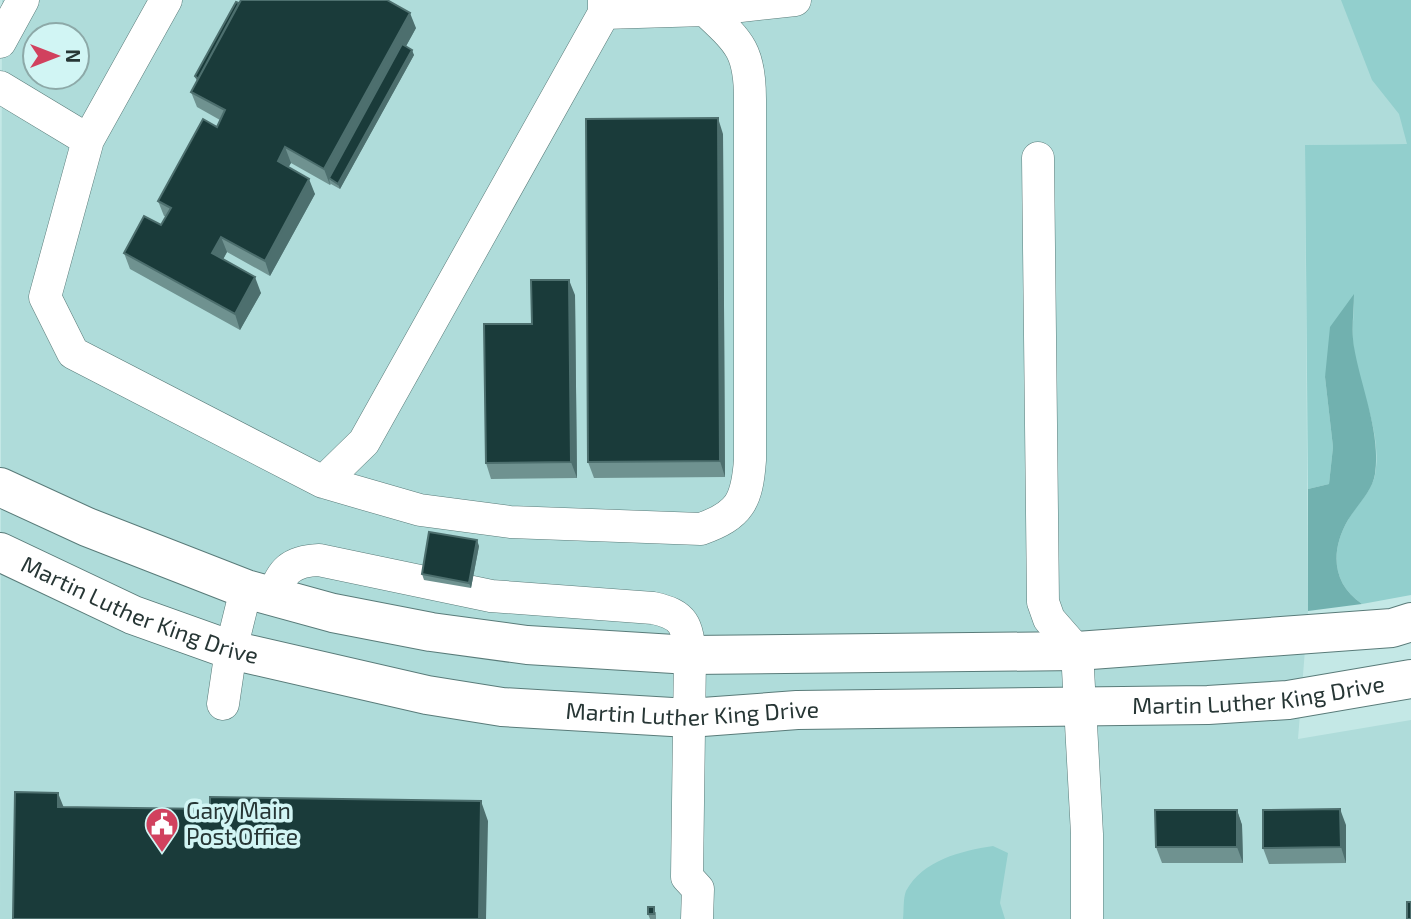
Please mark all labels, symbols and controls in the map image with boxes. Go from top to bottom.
north arrow [21,21,91,91]
text: N [62,49,85,63]
street label: Martin Luther King Drive [17,549,261,669]
street label: Martin Luther King Drive [1132,669,1387,719]
street label: Martin Luther King Drive [565,695,819,731]
place label: Gary Main Post Office [186,796,298,850]
public building icon: Gary Main Post Office [143,805,181,854]

